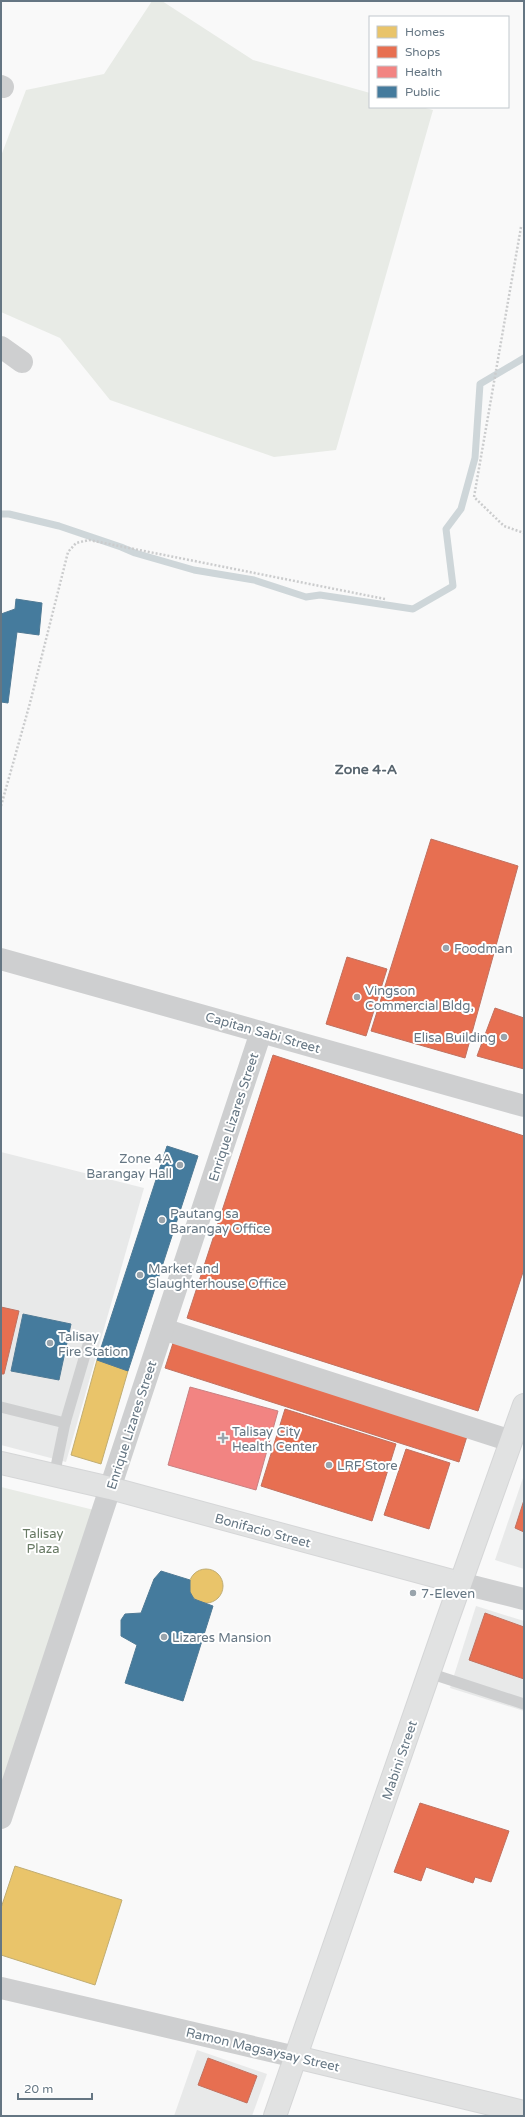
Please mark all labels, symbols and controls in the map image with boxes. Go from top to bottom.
legend [369,16,509,108]
text: Homes [405,25,445,39]
text: Shops [405,45,440,59]
text: Health [405,65,442,79]
text: Public [405,85,440,99]
district label: Zone 4-A [335,761,398,778]
place label: Foodman [454,941,513,957]
marker: Foodman [441,943,451,953]
place label: Vingson Commercial Bldg, [365,983,474,1014]
marker: Vingson Commercial Bldg, [352,992,362,1002]
street label: Capitan Sabi Street [203,1009,322,1057]
place label: Elisa Building [413,1030,496,1046]
marker: Elisa Building [499,1032,509,1042]
street label: Enrique Lizares Street [206,1051,262,1184]
place label: Zone 4A Barangay Hall [86,1151,172,1182]
marker: Zone 4A Barangay Hall [175,1160,185,1170]
place label: Pautang sa Barangay Office [170,1206,270,1237]
marker: Pautang sa Barangay Office [157,1215,167,1225]
place label: Market and Slaughterhouse Office [148,1261,286,1292]
marker: Market and Slaughterhouse Office [135,1270,145,1280]
place label: Talisay Fire Station [58,1329,128,1360]
marker: Talisay Fire Station [45,1338,55,1348]
street label: Enrique Lizares Street [104,1359,160,1492]
place label: Talisay City Health Center [232,1424,317,1455]
marker: Talisay City Health Center [217,1432,229,1444]
place label: LRF Store [337,1458,398,1474]
marker: LRF Store [324,1460,334,1470]
street label: Bonifacio Street [213,1510,312,1551]
park label: Talisay Plaza [22,1526,64,1557]
place label: 7-Eleven [421,1586,475,1602]
marker: 7-Eleven [408,1588,418,1598]
place label: Lizares Mansion [172,1630,271,1646]
marker: Lizares Mansion [159,1632,169,1642]
street label: Mabini Street [379,1718,421,1802]
street label: Ramon Magsaysay Street [184,2025,341,2075]
scale bar [18,2075,92,2101]
text: 20 m [24,2082,53,2096]

